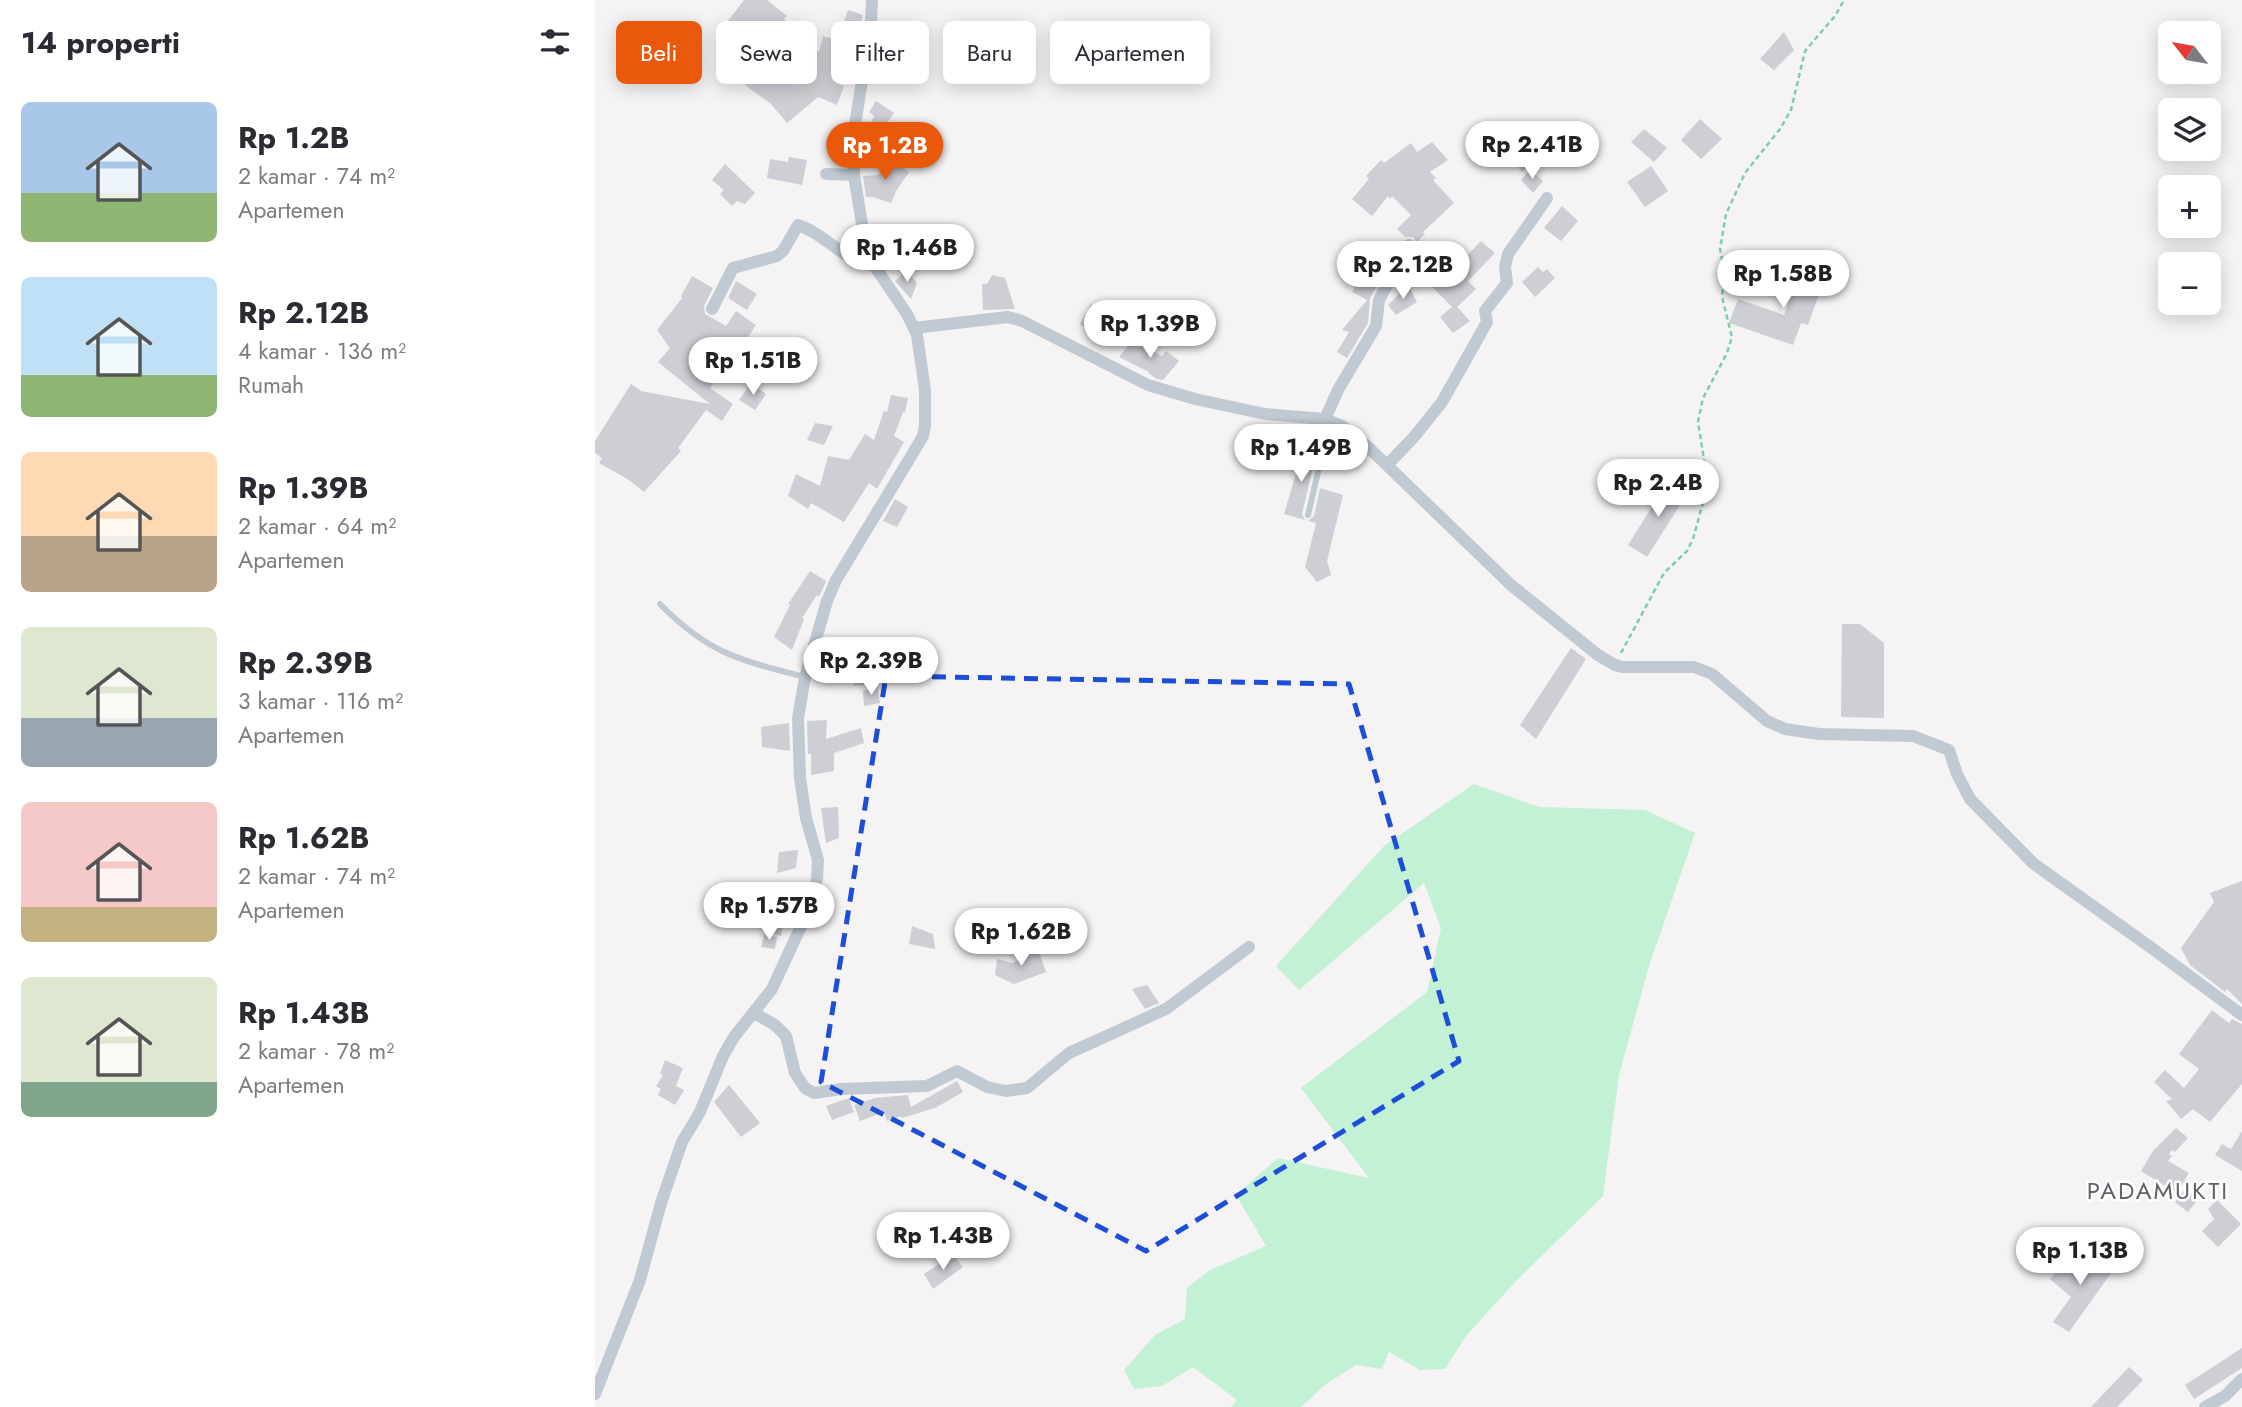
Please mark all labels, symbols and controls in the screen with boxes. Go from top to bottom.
text: 14 properti [21,21,180,64]
chip: Beli [616,21,702,84]
chip: Sewa [716,21,817,84]
chip: Filter [831,21,929,84]
chip: Baru [943,21,1036,84]
chip: Apartemen [1050,21,1210,84]
north arrow [2158,21,2221,84]
map controls [2158,21,2221,315]
icon: filters [536,23,574,61]
button: layers [2158,98,2221,161]
text: Rp 1.2B [238,116,349,159]
pin: Rp 1.2B [820,122,950,182]
pin: Rp 2.41B [1460,122,1604,181]
text: Rp 2.41B [1481,127,1583,161]
text: Rp 1.2B [842,128,928,162]
icon: home [77,130,161,214]
text: 2 kamar · 74 m² [238,159,395,193]
button: + [2158,175,2221,238]
text: Apartemen [238,193,344,227]
pin: Rp 1.46B [835,224,979,284]
text: Rp 1.46B [856,230,958,264]
pin: Rp 2.12B [1331,242,1475,301]
text: Rp 2.12B [1353,247,1453,281]
pin: Rp 1.58B [1711,250,1855,310]
button: − [2158,252,2221,315]
text: Rp 1.58B [1733,256,1833,290]
text: Rp 2.12B [238,291,369,334]
pin: Rp 1.39B [1078,300,1222,360]
icon: home [77,305,161,389]
text: Rp 1.39B [1100,306,1200,340]
text: 4 kamar · 136 m² [238,334,406,368]
pin: Rp 1.51B [681,338,825,397]
text: Rp 1.51B [705,343,801,377]
text: Rumah [238,368,304,402]
pin: Rp 1.49B [1229,424,1373,484]
text: Rp 1.49B [1250,430,1352,464]
pin: Rp 2.4B [1593,460,1723,519]
text: Rp 2.4B [1613,465,1703,499]
text: Rp 1.39B [238,466,368,509]
icon: home [77,480,161,564]
text: 2 kamar · 64 m² [238,509,396,543]
text: Apartemen [238,543,344,577]
pin: Rp 2.39B [799,638,943,697]
text: Rp 2.39B [238,641,373,684]
text: Rp 2.39B [819,643,923,677]
icon: home [77,655,161,739]
text: 3 kamar · 116 m² [238,684,403,718]
text: Apartemen [238,718,344,752]
text: Rp 1.62B [238,816,370,859]
icon: home [77,830,161,914]
text: 2 kamar · 74 m² [238,859,395,893]
pin: Rp 1.57B [697,883,841,942]
text: Rp 1.57B [719,888,819,922]
text: Apartemen [238,893,344,927]
pin: Rp 1.62B [949,908,1093,968]
text: Rp 1.62B [971,914,1071,948]
text: Rp 1.43B [238,991,369,1034]
icon: home [77,1005,161,1089]
text: 2 kamar · 78 m² [238,1034,394,1068]
text: Apartemen [238,1068,344,1102]
district label: PADAMUKTI [2087,1173,2229,1208]
pin: Rp 1.43B [871,1212,1015,1272]
text: Rp 1.43B [893,1218,993,1252]
pin: Rp 1.13B [2008,1228,2152,1287]
text: Rp 1.13B [2032,1233,2128,1267]

